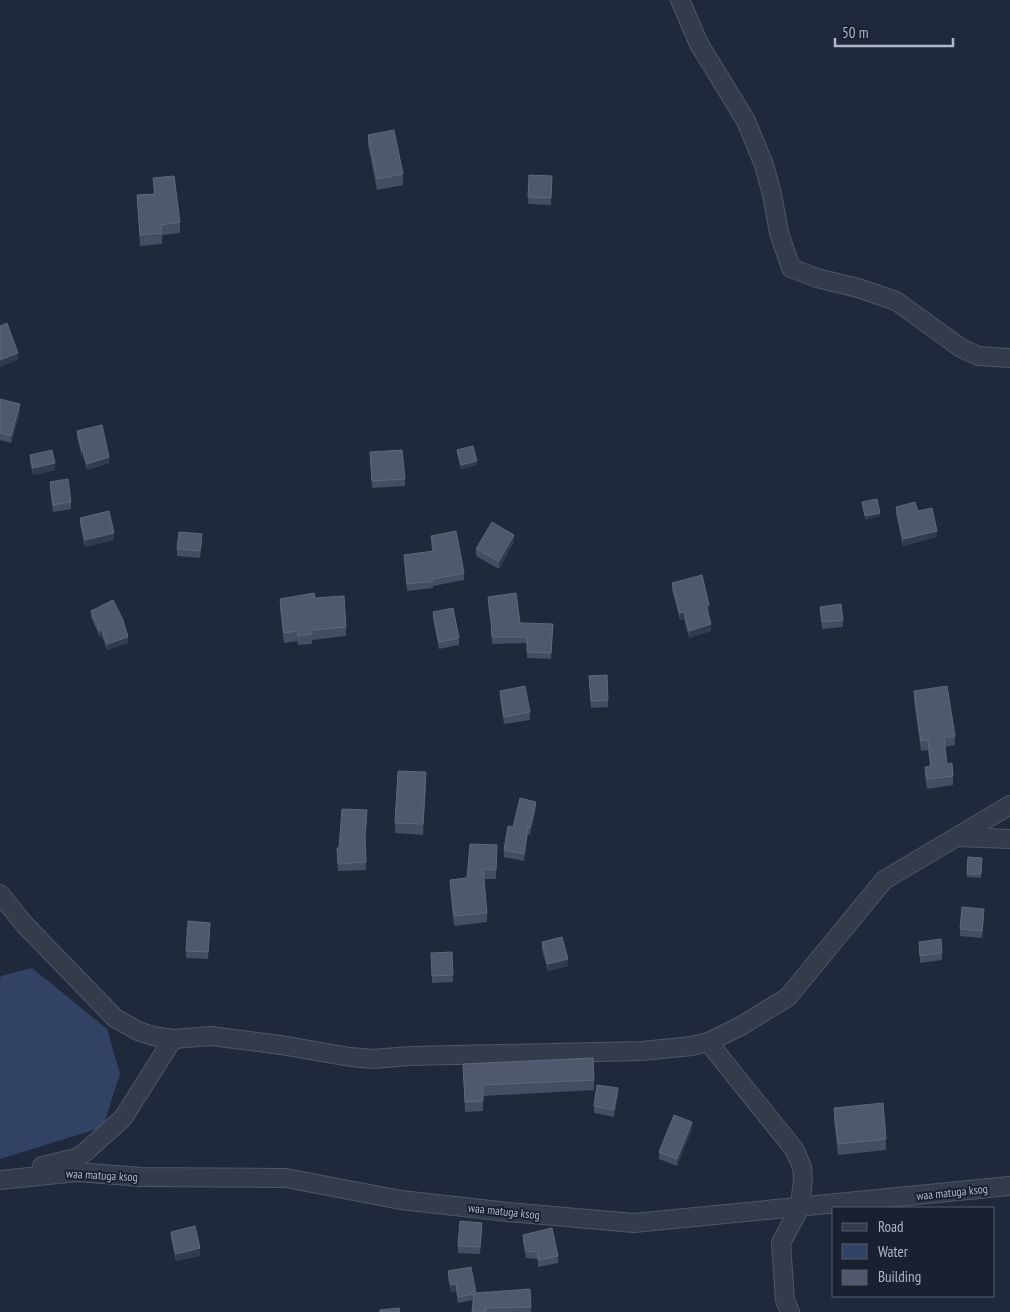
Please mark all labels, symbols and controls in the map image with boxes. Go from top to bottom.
scale bar [835,15,952,47]
text: 50 m [842,23,868,42]
street label: waa matuga ksog [66,1166,138,1184]
street label: waa matuga ksog [915,1181,989,1203]
street label: waa matuga ksog [467,1200,541,1222]
legend [832,1207,995,1297]
text: Road [878,1217,904,1236]
text: Water [878,1242,909,1261]
text: Building [878,1267,921,1286]

